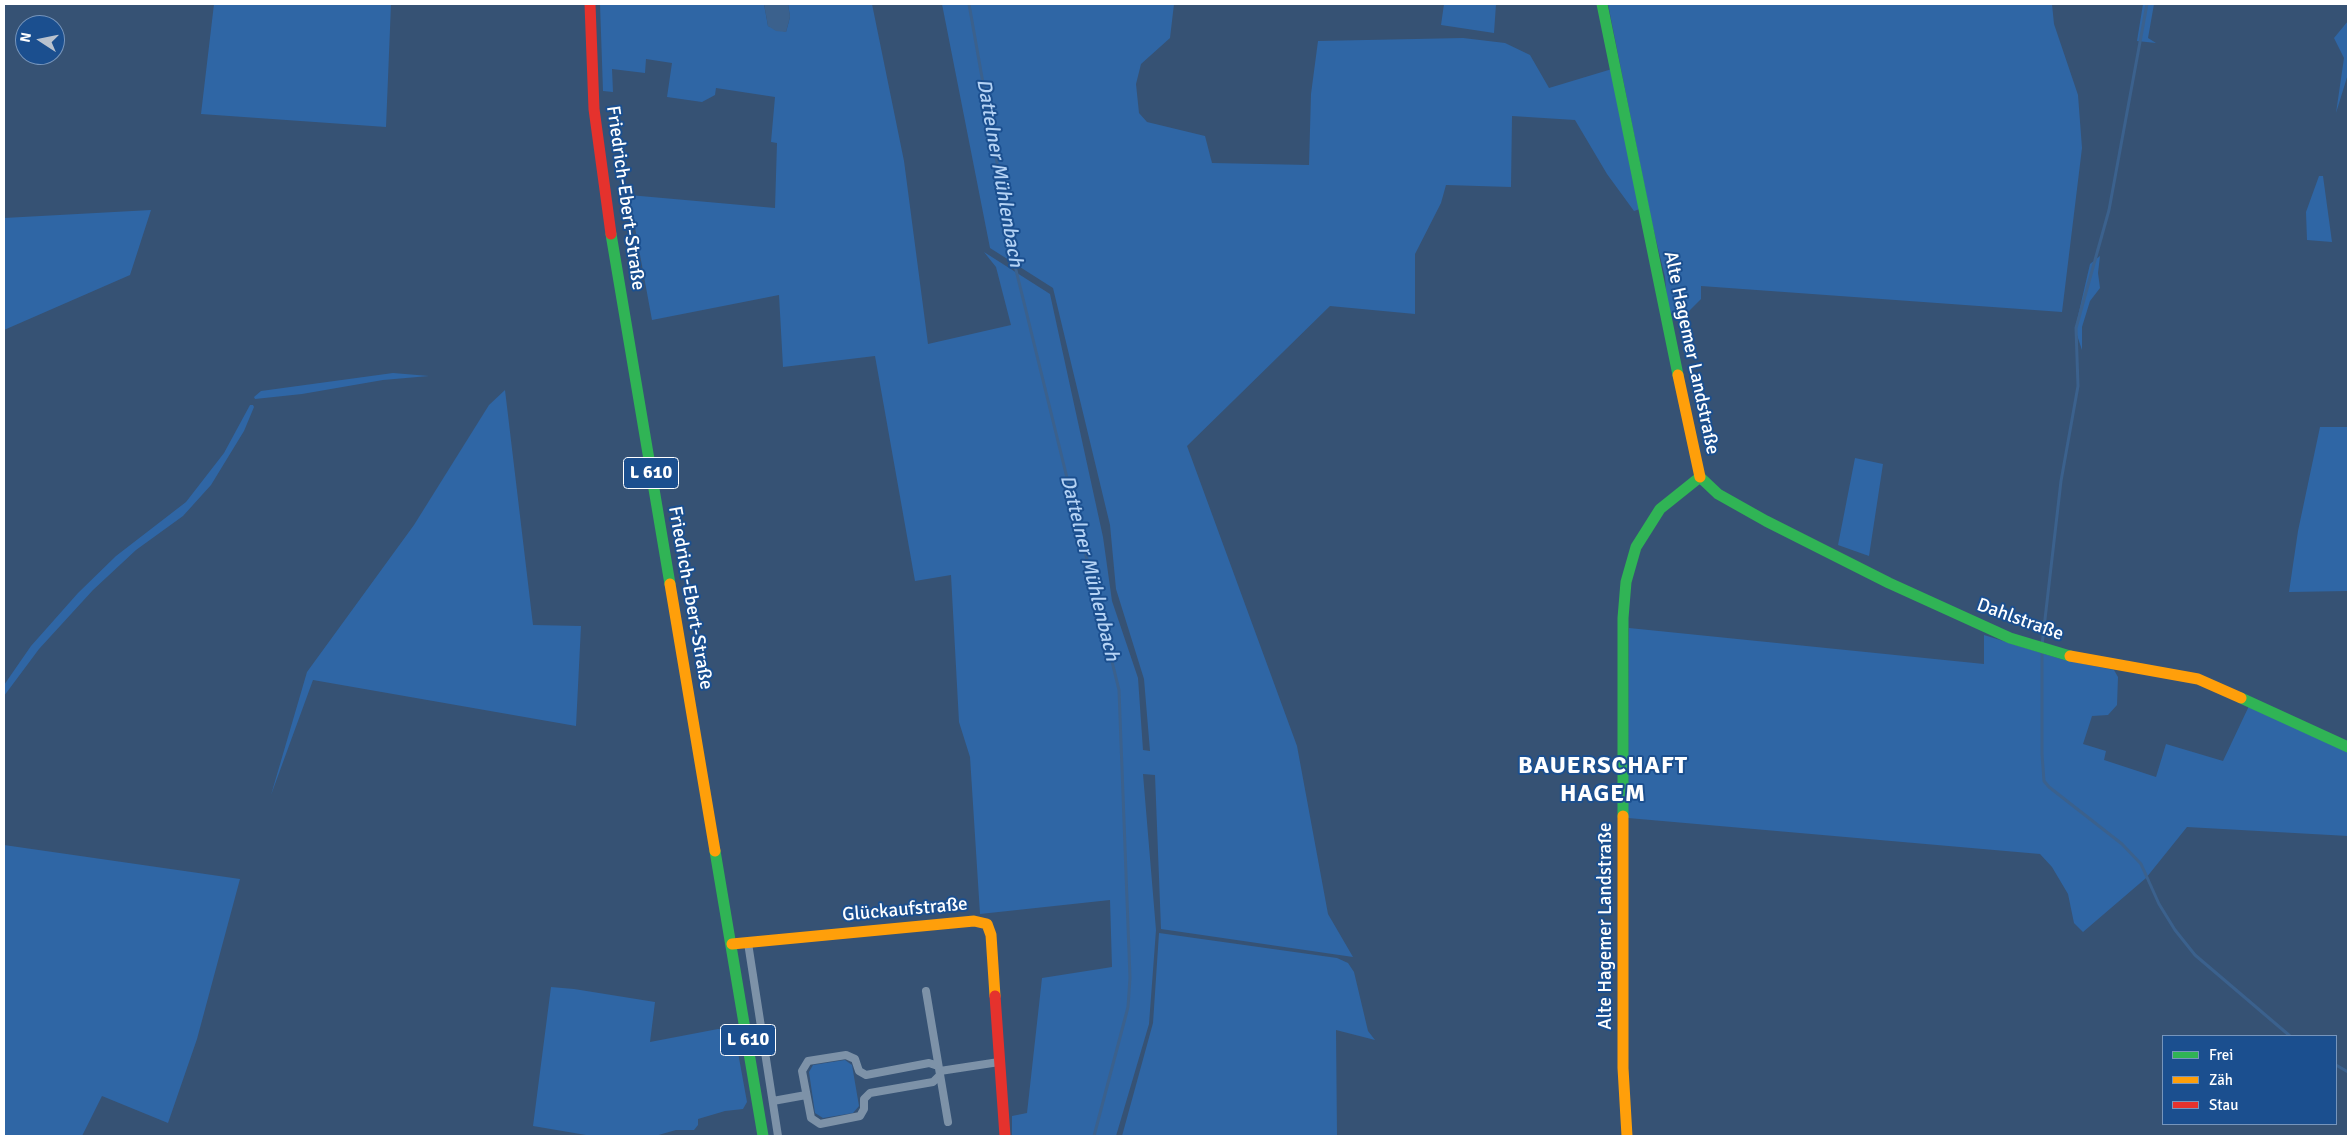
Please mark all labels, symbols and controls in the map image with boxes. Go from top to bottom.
north arrow [15,15,65,65]
text: N [16,31,35,44]
water label: Dattelner Mühlenbach [971,77,1027,269]
street label: Friedrich-Ebert-Straße [601,104,649,292]
street label: Alte Hagemer Landstraße [1658,249,1724,457]
road number: L 610 [624,458,678,488]
water label: Dattelner Mühlenbach [1054,473,1124,663]
street label: Friedrich-Ebert-Straße [663,504,717,692]
street label: Dahlstraße [1974,594,2066,646]
district label: BAUERSCHAFT HAGEM [1517,753,1689,809]
street label: Alte Hagemer Landstraße [1595,822,1617,1030]
street label: Glückaufstraße [841,893,969,927]
road number: L 610 [720,1024,776,1056]
legend [2162,1035,2337,1125]
text: Frei [2209,1046,2233,1064]
text: Zäh [2209,1071,2233,1089]
text: Stau [2209,1096,2238,1114]

